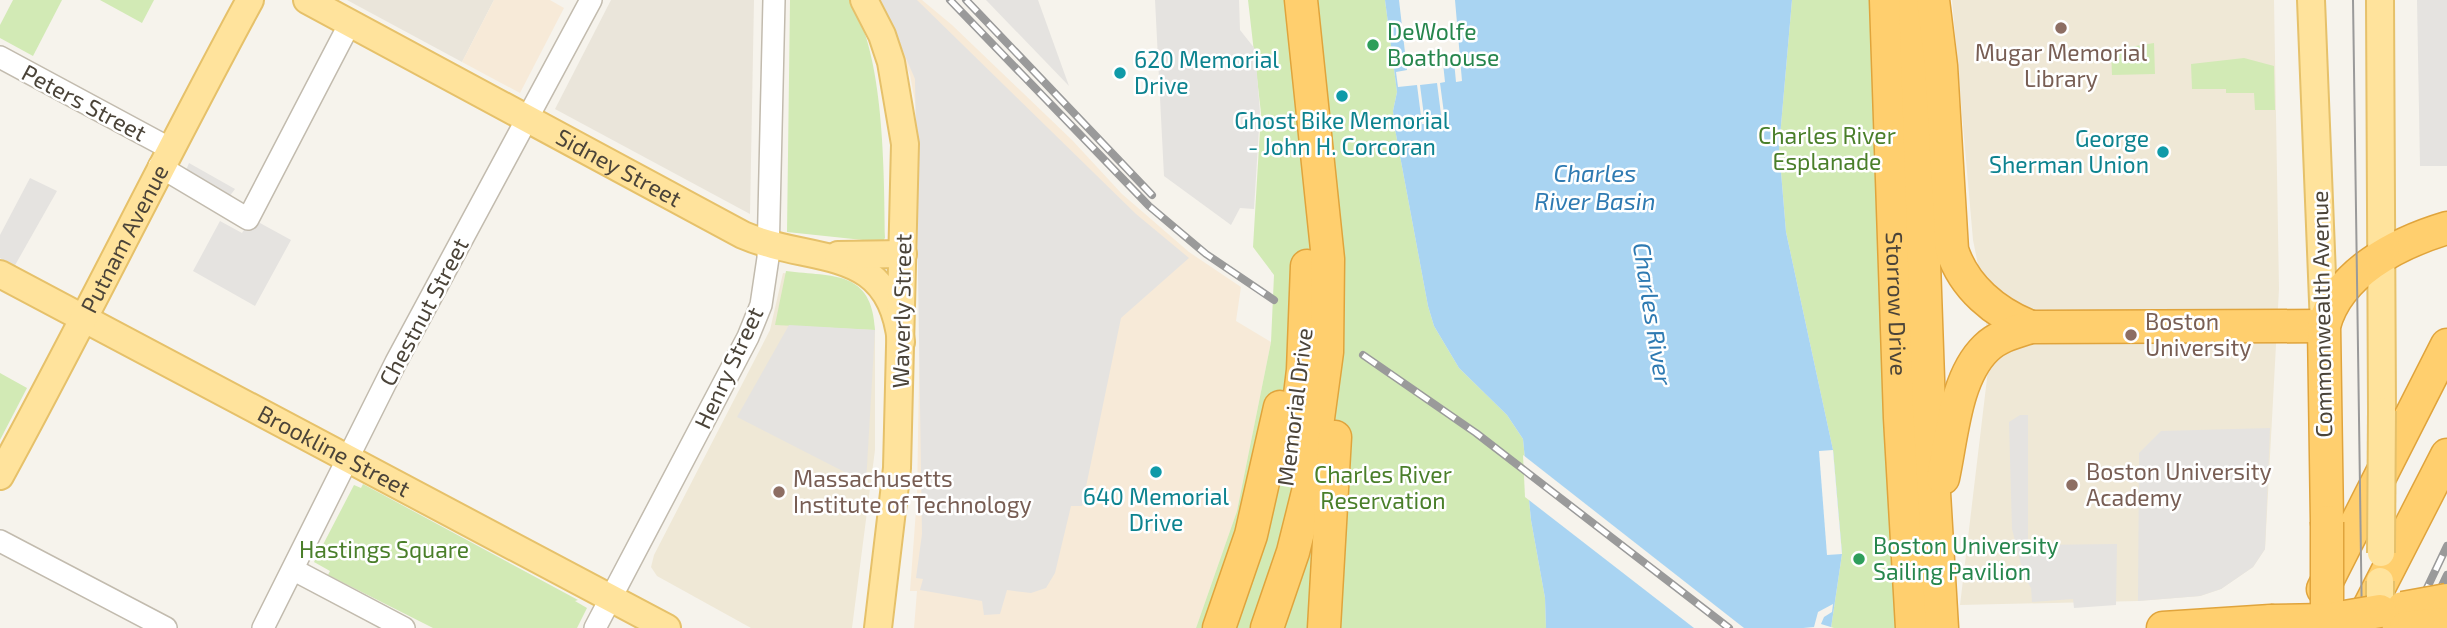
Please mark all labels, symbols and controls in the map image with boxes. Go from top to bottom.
place label: DeWolfe Boathouse [1387,17,1499,71]
marker: Mugar Memorial Library [2053,20,2069,36]
marker: DeWolfe Boathouse [1365,37,1381,53]
place label: Mugar Memorial Library [1975,38,2147,92]
place label: 620 Memorial Drive [1134,45,1279,99]
street label: Peters Street [17,58,152,147]
marker: 620 Memorial Drive [1112,65,1128,81]
marker: Ghost Bike Memorial - John H. Corcoran [1334,88,1350,104]
place label: Ghost Bike Memorial - John H. Corcoran [1234,106,1450,160]
park label: Charles River Esplanade [1758,121,1896,175]
street label: Sidney Street [552,122,687,212]
place label: George Sherman Union [1989,124,2149,178]
marker: George Sherman Union [2155,144,2171,160]
water label: Charles River Basin [1534,158,1656,215]
street label: Putnam Avenue [74,159,174,317]
street label: Commonwealth Avenue [2305,190,2337,438]
street label: Storrow Drive [1881,231,1914,376]
street label: Chestnut Street [372,233,474,390]
street label: Waverly Street [886,233,916,389]
water label: Charles River [1628,240,1679,388]
street label: Henry Street [688,302,769,433]
place label: Boston University [2145,307,2251,361]
street label: Memorial Drive [1270,326,1318,488]
marker: Boston University [2123,327,2139,343]
street label: Brookline Street [253,398,416,502]
place label: Boston University Academy [2086,457,2272,511]
park label: Charles River Reservation [1314,460,1452,514]
place label: Massachusetts Institute of Technology [793,464,1032,518]
marker: 640 Memorial Drive [1148,464,1164,480]
marker: Boston University Academy [2064,477,2080,493]
place label: 640 Memorial Drive [1083,482,1229,536]
marker: Massachusetts Institute of Technology [771,484,787,500]
place label: Boston University Sailing Pavilion [1873,531,2059,585]
park label: Hastings Square [299,535,469,563]
marker: Boston University Sailing Pavilion [1851,551,1867,567]

